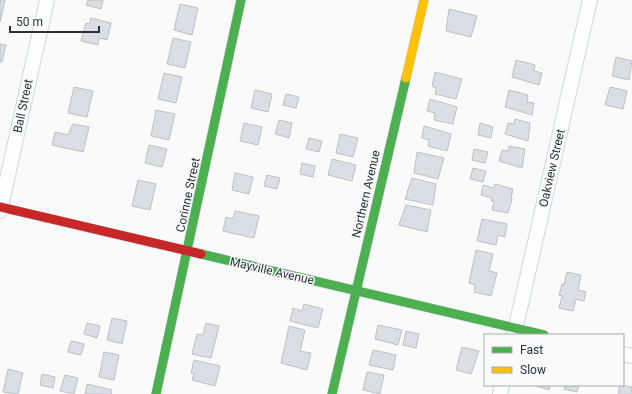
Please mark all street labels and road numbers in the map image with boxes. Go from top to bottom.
street label: Ball Street [10,78,36,134]
street label: Oakview Street [536,128,568,208]
street label: Northern Avenue [349,149,383,239]
street label: Corinne Street [173,156,203,234]
street label: Mayville Avenue [229,255,315,287]

